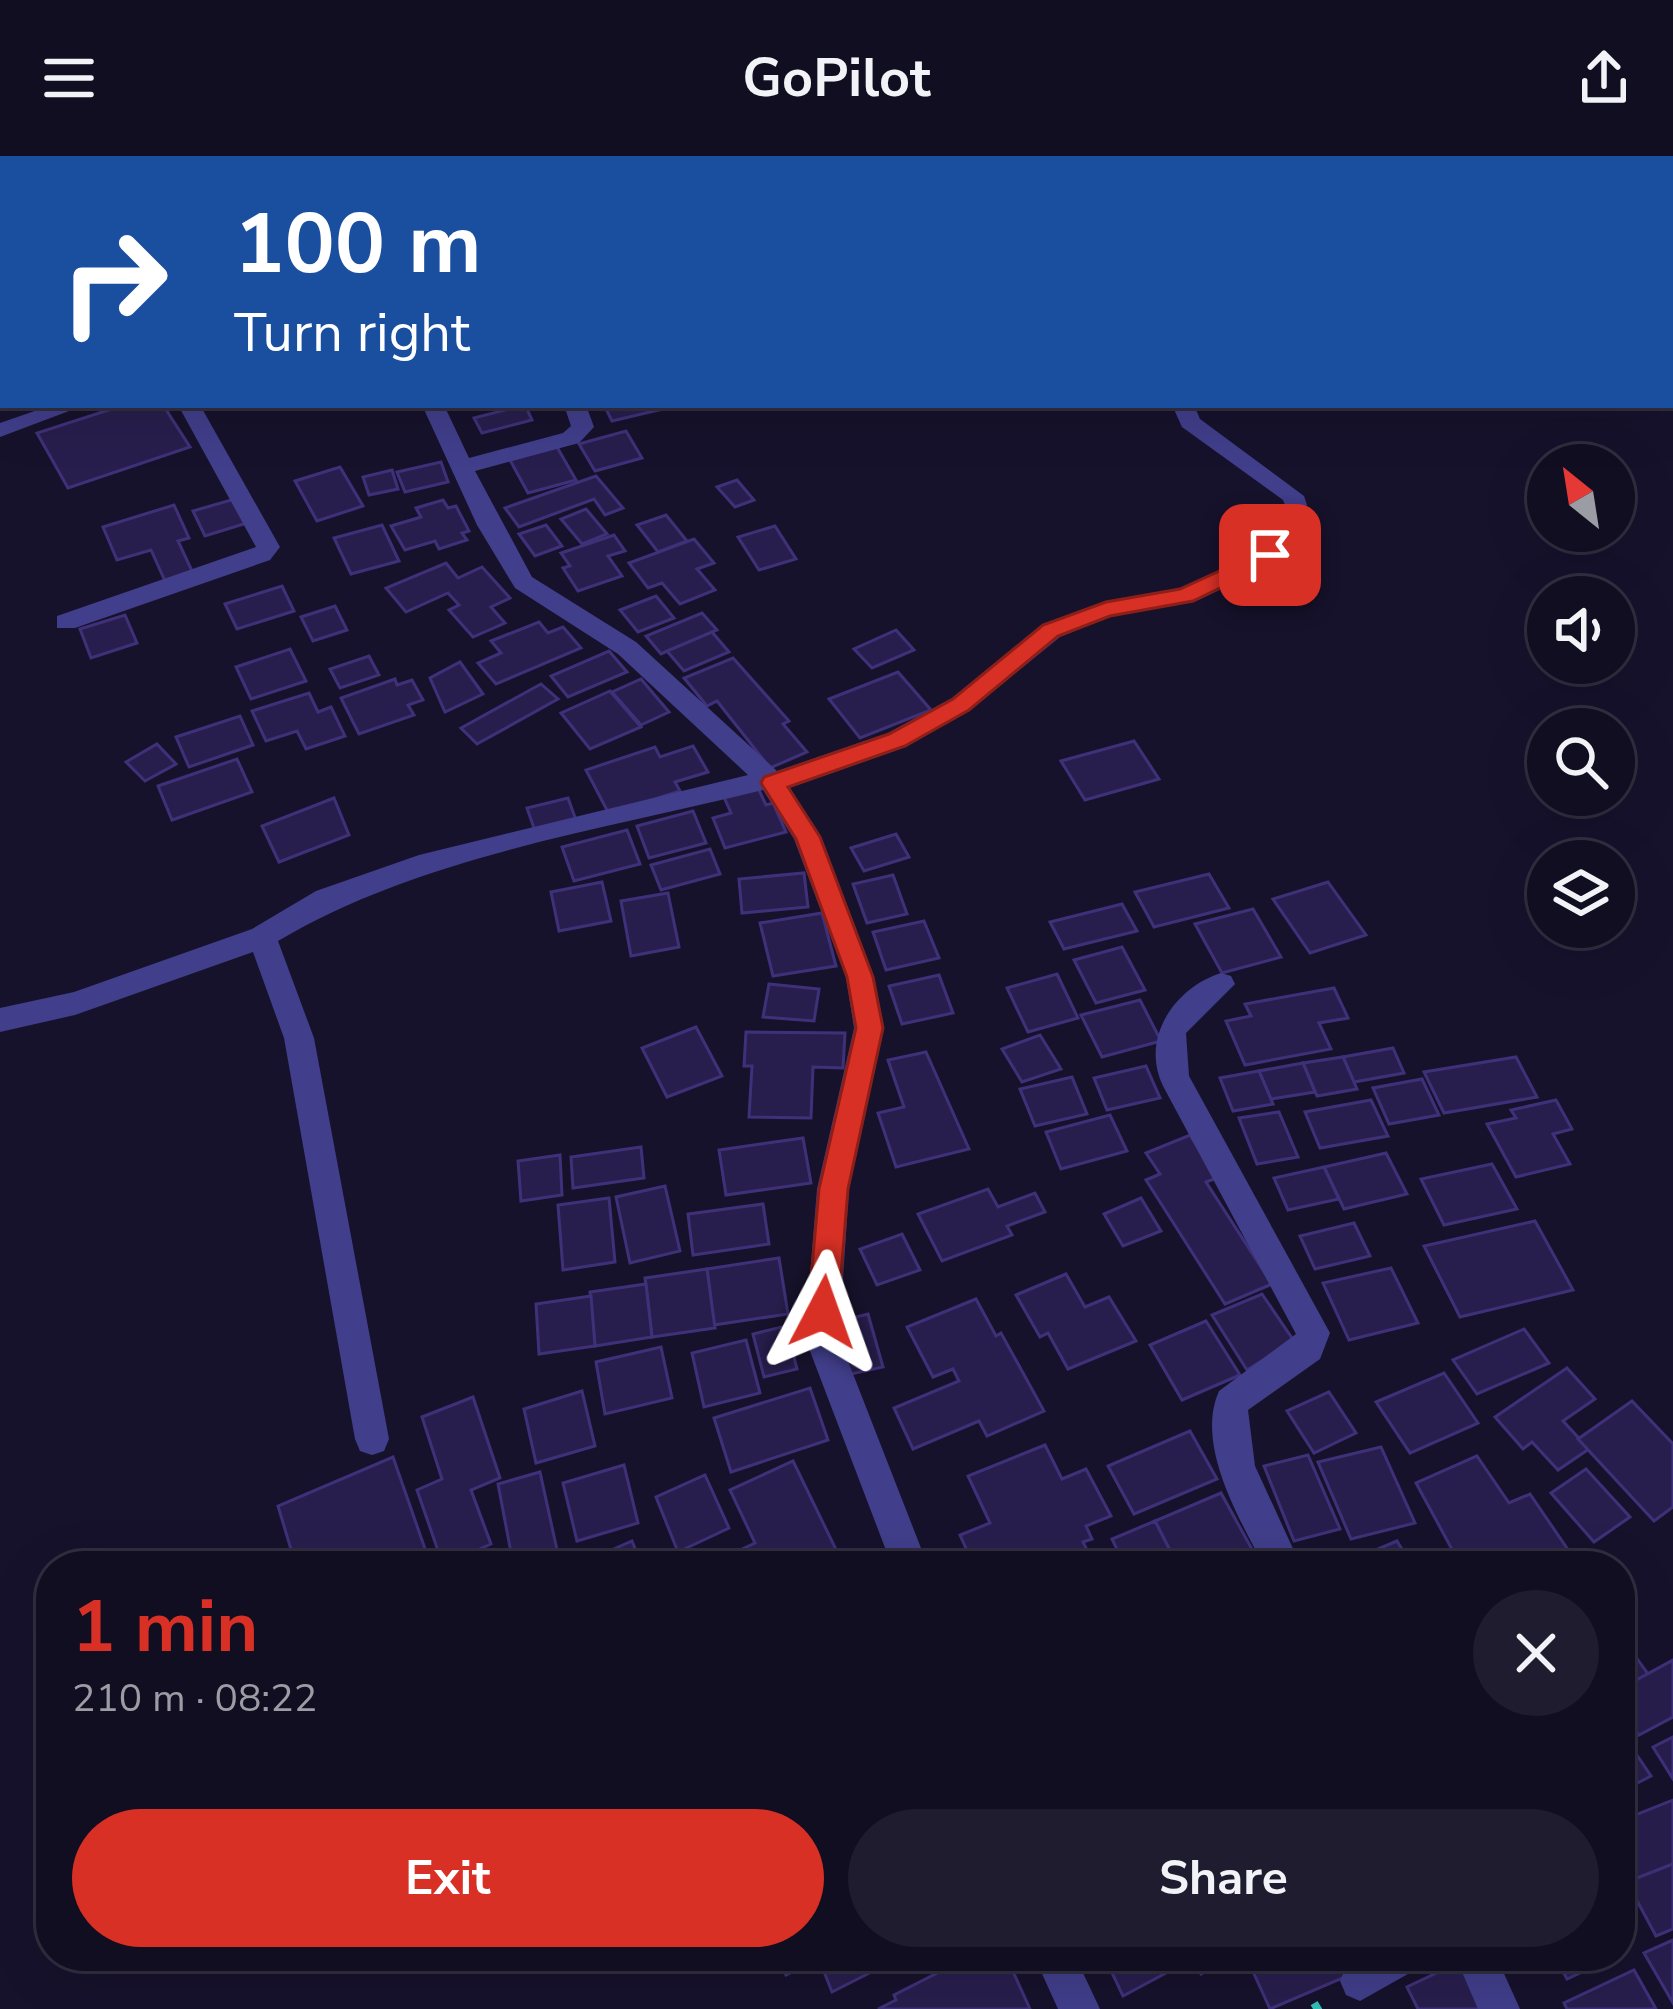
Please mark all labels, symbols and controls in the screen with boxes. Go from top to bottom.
text: GoPilot [742,41,931,115]
icon: menu [36,45,102,111]
icon: share [1571,45,1637,111]
text: 100 m [234,187,482,302]
icon: right [36,204,192,360]
text: Turn right [234,296,470,370]
north arrow [1527,444,1635,552]
map controls [1527,444,1635,948]
pin [1219,504,1321,606]
icon: arrive [1237,522,1303,588]
button: sound [1527,576,1635,684]
button: search [1527,708,1635,816]
button: layers [1527,840,1635,948]
position arrow [760,1249,886,1375]
text: 1 min [72,1578,258,1676]
button: close [1473,1590,1599,1716]
text: 210 m · 08:22 [72,1672,317,1725]
button: Exit [72,1809,824,1947]
button: Share [848,1809,1599,1947]

